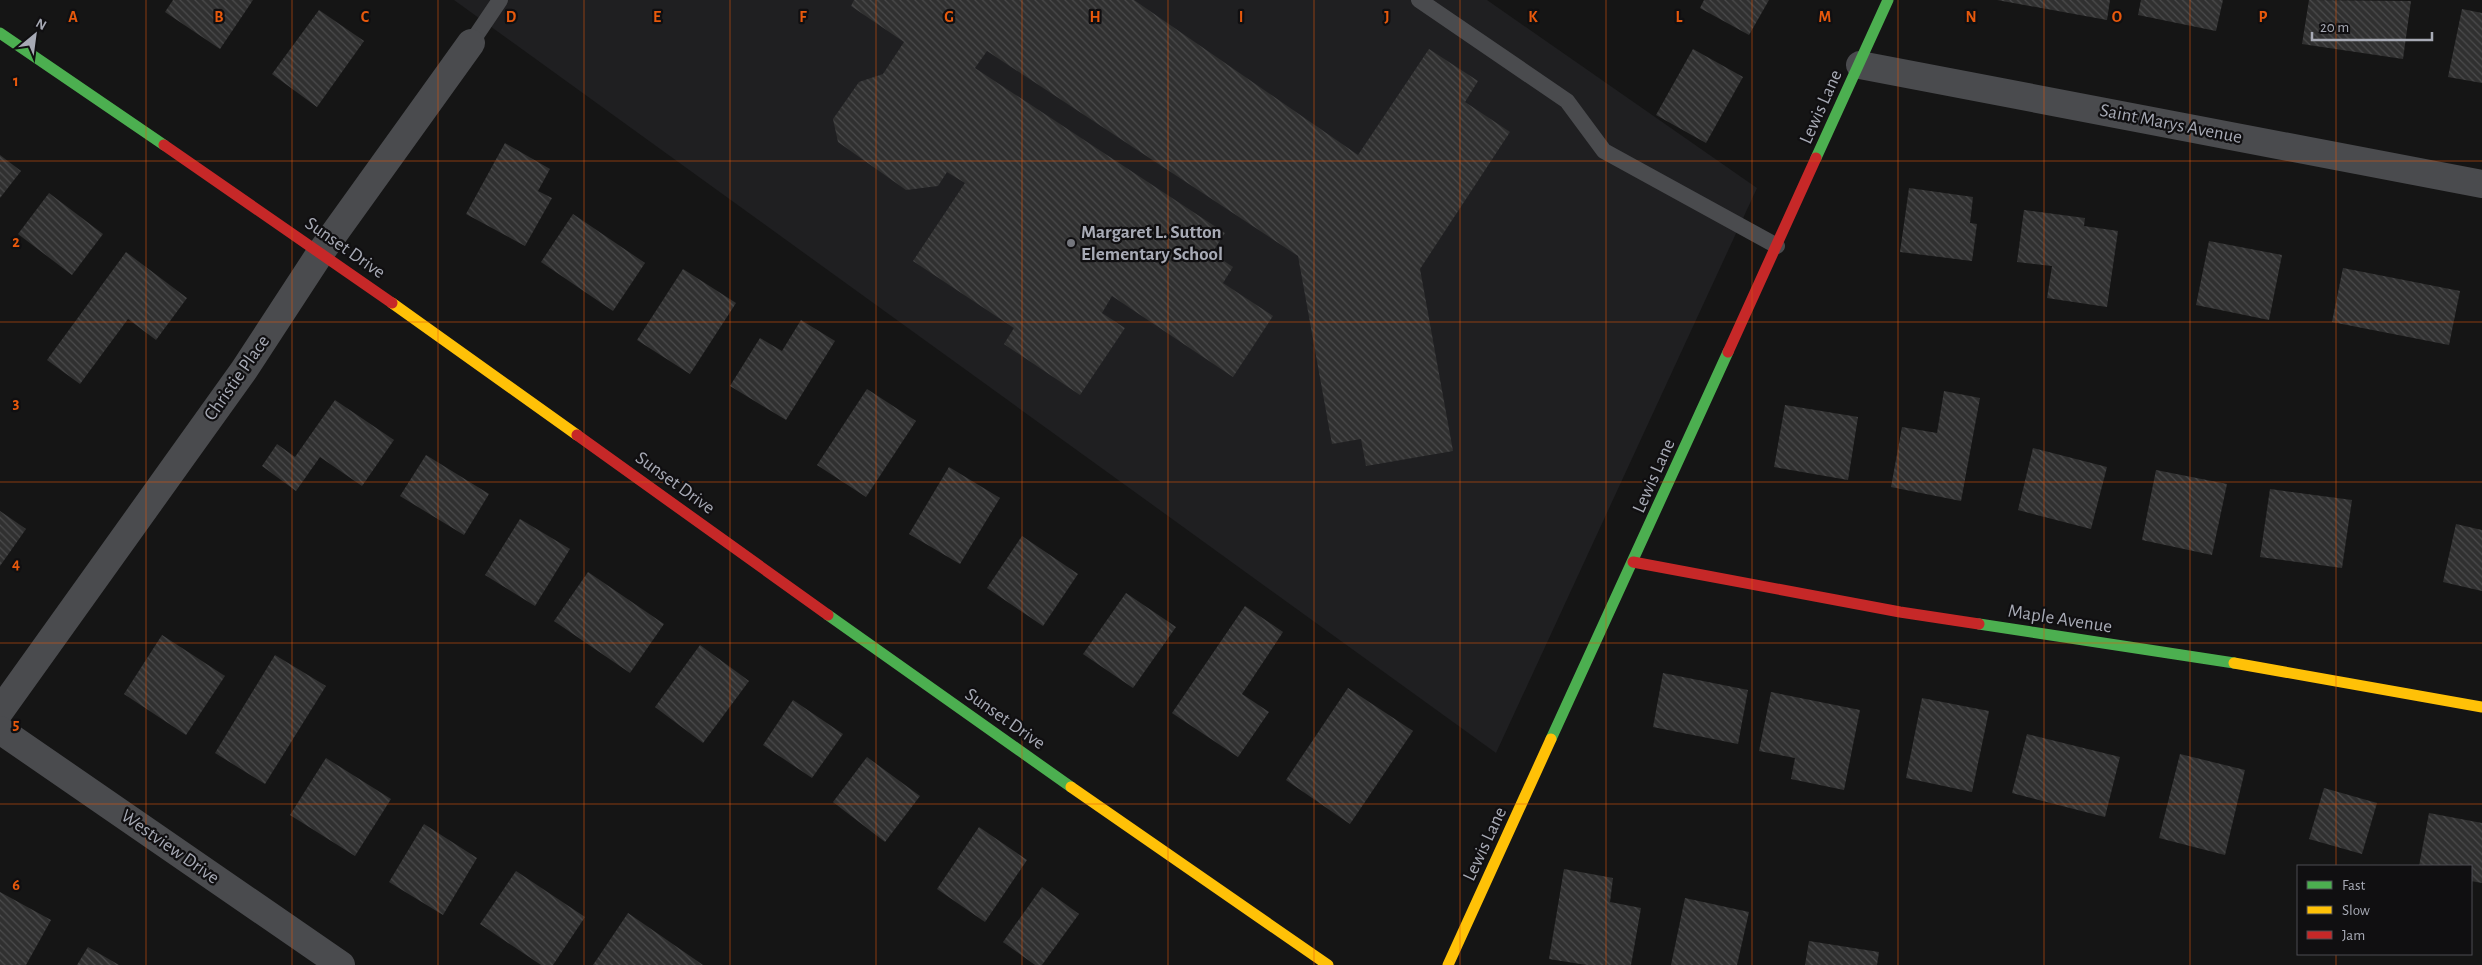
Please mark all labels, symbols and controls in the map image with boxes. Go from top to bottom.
text: A [68,9,78,25]
text: B [214,9,224,25]
text: C [361,9,370,25]
text: D [506,9,517,25]
text: E [653,9,661,25]
text: F [799,9,807,25]
text: G [944,9,954,25]
text: H [1089,9,1101,25]
text: I [1239,9,1243,25]
text: J [1384,9,1390,25]
text: K [1528,9,1538,25]
text: L [1676,9,1683,25]
text: M [1819,9,1831,25]
text: N [1965,9,1977,25]
text: O [2112,9,2122,25]
text: P [2259,9,2268,25]
north arrow [10,10,60,60]
scale bar [2312,10,2432,42]
text: N [33,16,48,33]
text: 20 m [2320,20,2349,35]
street label: Lewis Lane [1796,67,1846,147]
text: 1 [13,73,19,89]
street label: Saint Marys Avenue [2098,101,2244,147]
street label: Sunset Drive [302,214,388,282]
place label: Margaret L. Sutton Elementary School [1081,223,1223,264]
text: 2 [12,234,20,250]
marker: Margaret L. Sutton Elementary School [1065,237,1077,249]
street label: Christie Place [201,332,273,424]
text: 3 [13,395,20,411]
street label: Lewis Lane [1629,436,1679,516]
street label: Sunset Drive [632,448,718,518]
text: 4 [12,556,20,572]
street label: Maple Avenue [2007,601,2113,637]
street label: Sunset Drive [962,685,1048,753]
text: 5 [13,716,20,732]
street label: Lewis Lane [1460,804,1510,884]
street label: Westview Drive [118,806,222,888]
legend [2297,865,2472,955]
text: 6 [12,877,20,893]
text: Fast [2342,878,2366,893]
text: Slow [2342,903,2370,918]
text: Jam [2342,928,2365,943]

